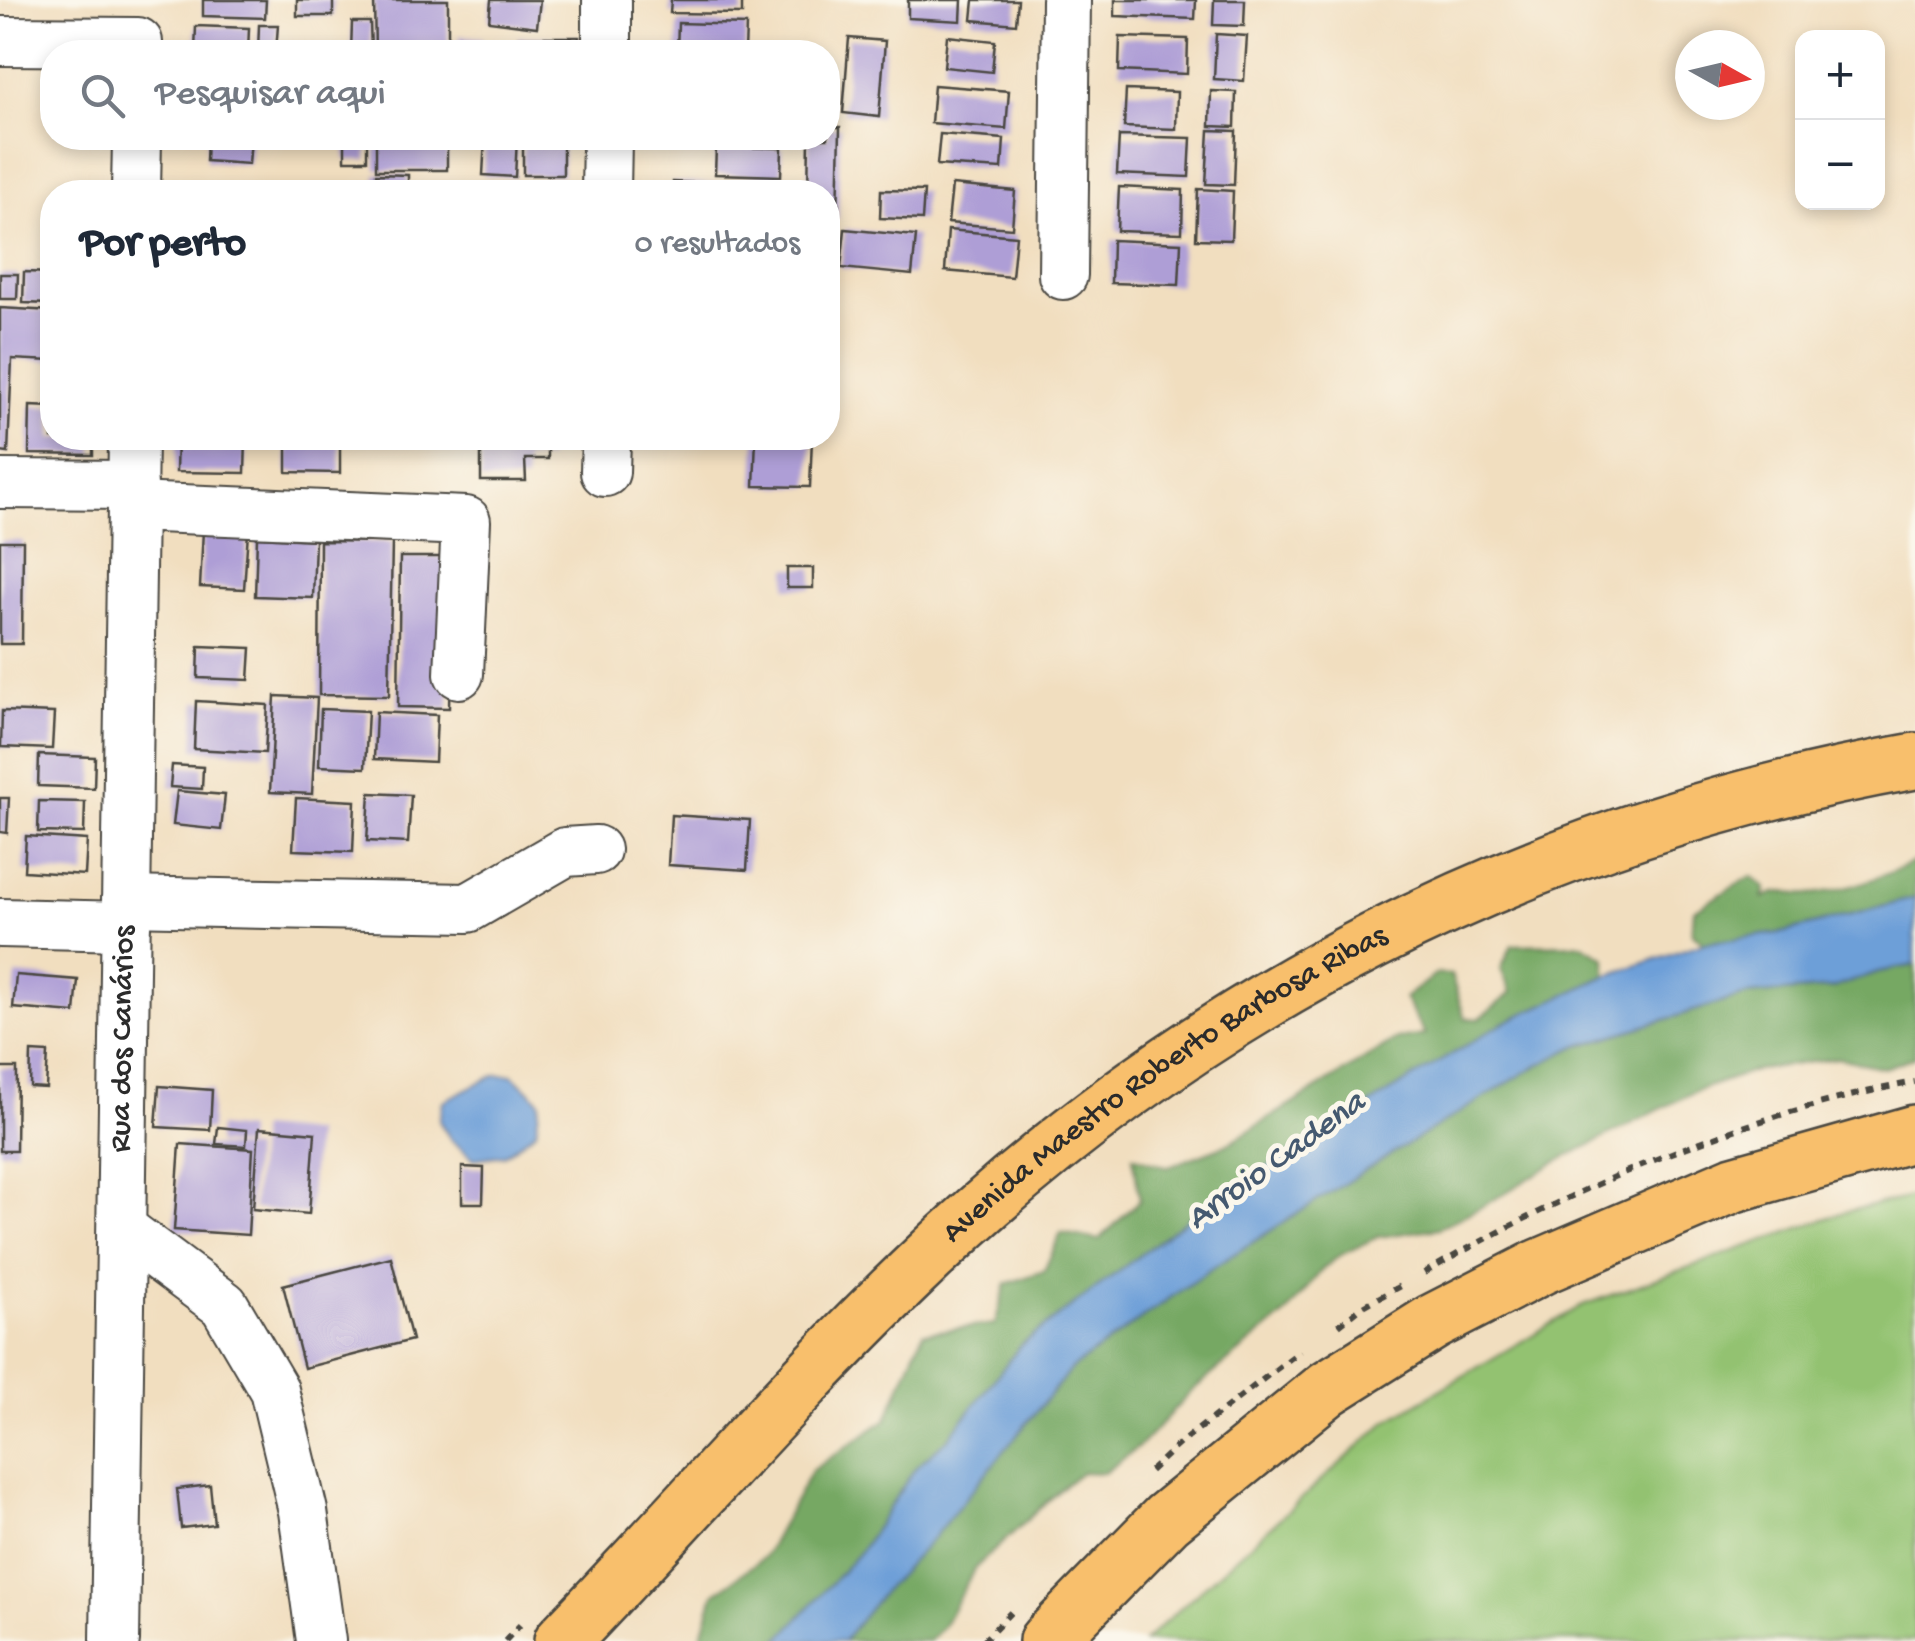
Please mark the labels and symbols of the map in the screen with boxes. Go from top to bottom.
north arrow [1675,30,1765,120]
street label: Avenida Maestro Roberto Barbosa Ribas [936,917,1395,1253]
street label: Rua dos Canários [103,924,145,1153]
water label: Arroio Cadena [1180,1082,1376,1240]

